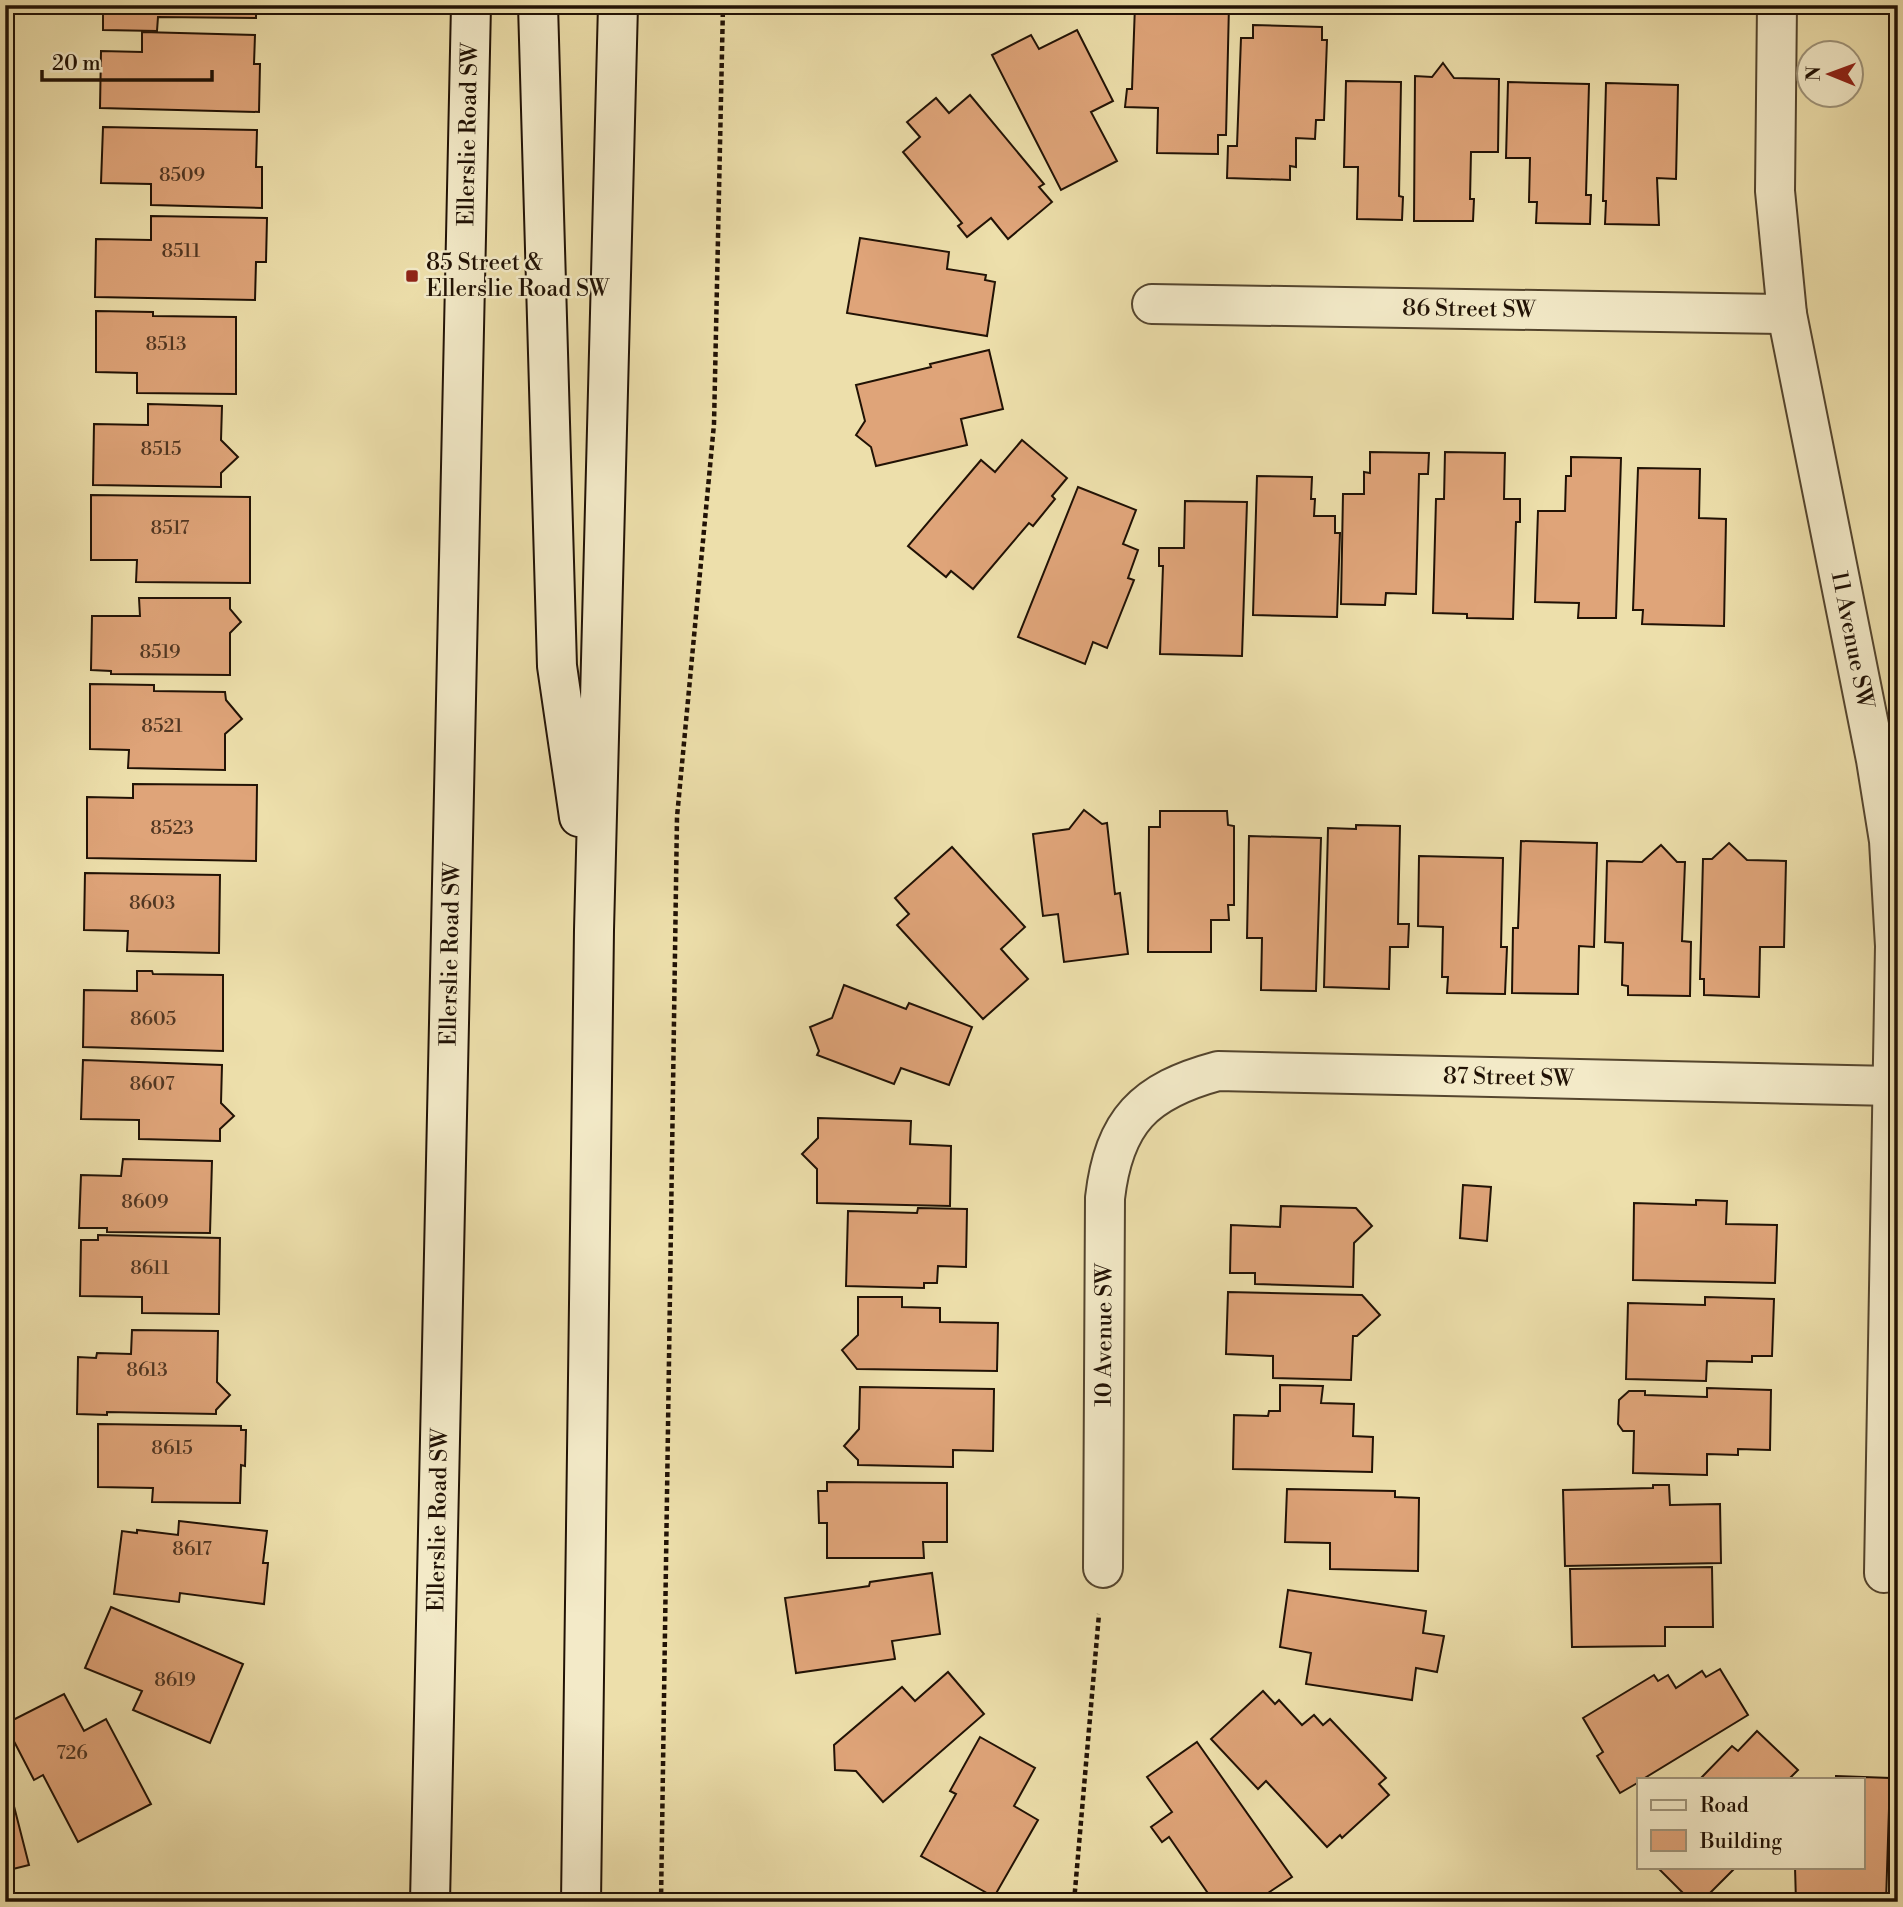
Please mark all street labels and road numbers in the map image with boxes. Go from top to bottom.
street label: Ellerslie Road SW [452,41,484,226]
street label: 86 Street SW [1402,294,1537,324]
street label: 11 Avenue SW [1825,569,1880,712]
street label: Ellerslie Road SW [435,861,466,1046]
street label: 87 Street SW [1442,1062,1575,1093]
street label: 10 Avenue SW [1090,1262,1119,1407]
street label: Ellerslie Road SW [422,1427,454,1612]

